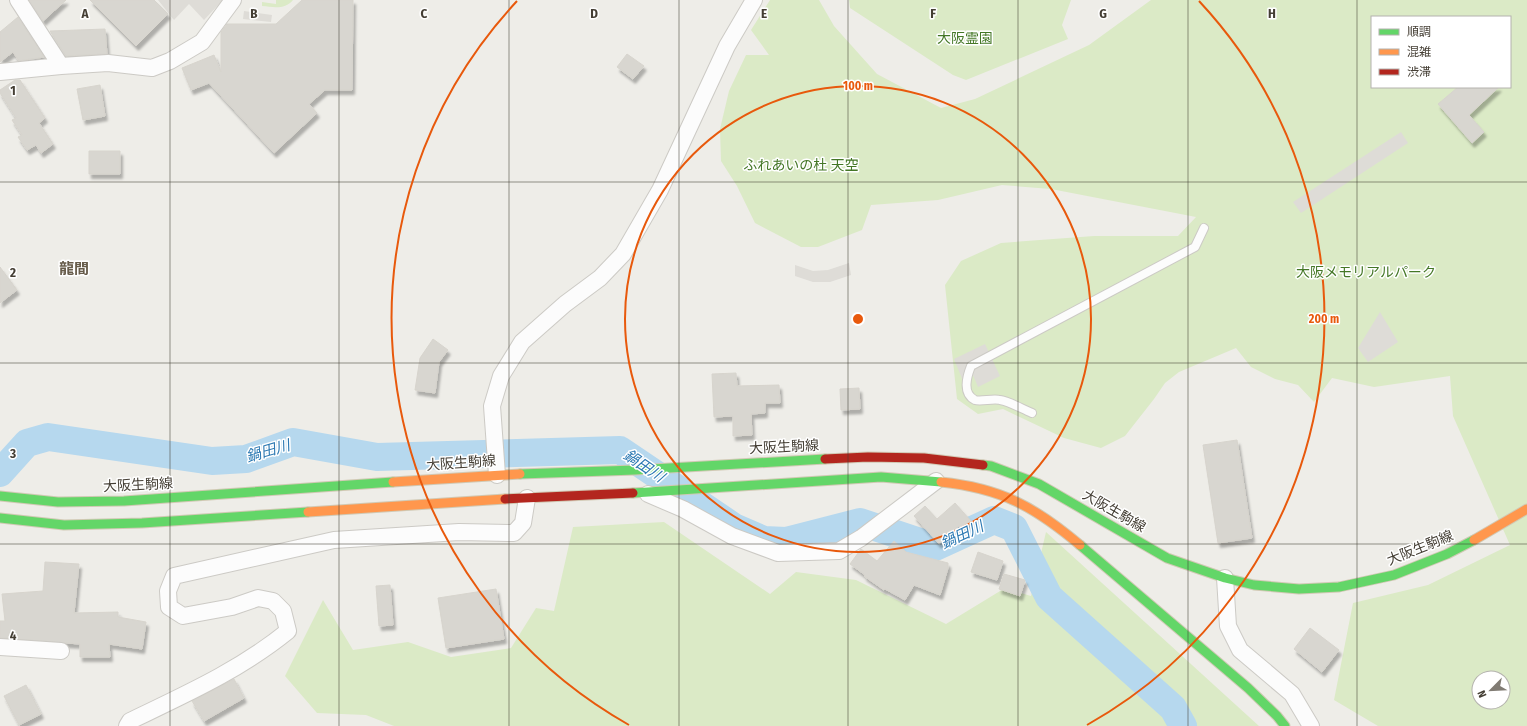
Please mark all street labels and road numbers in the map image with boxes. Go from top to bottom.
street label: 大阪生駒線 [749,437,819,457]
street label: 大阪生駒線 [425,452,497,474]
street label: 大阪生駒線 [103,475,173,495]
street label: 大阪生駒線 [1079,486,1149,536]
street label: 大阪生駒線 [1384,527,1456,569]

